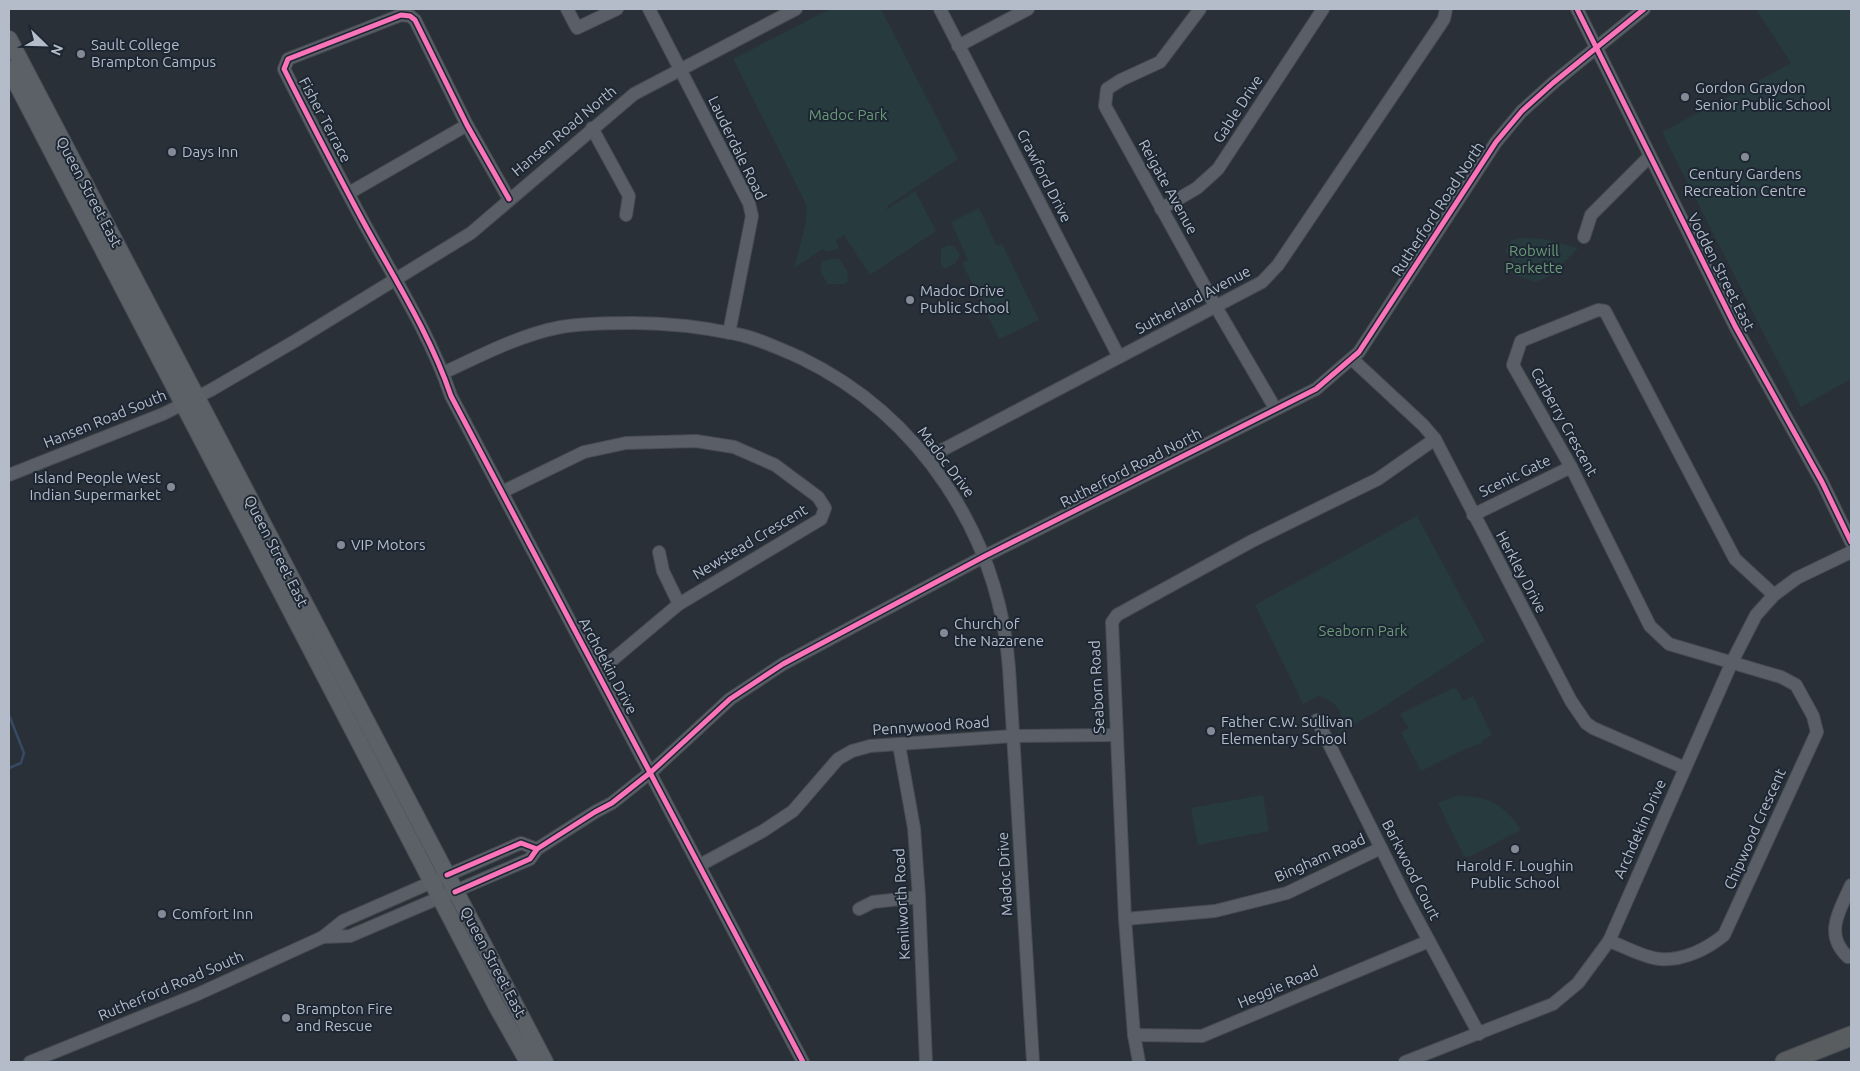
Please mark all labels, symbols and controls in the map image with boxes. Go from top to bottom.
north arrow [20,20,70,70]
place label: Sault College Brampton Campus [91,36,216,70]
text: N [48,42,66,58]
marker: Sault College Brampton Campus [75,48,87,60]
street label: Gable Drive [1209,72,1266,146]
street label: Fisher Terrace [296,74,355,165]
place label: Gordon Graydon Senior Public School [1695,79,1830,113]
street label: Hansen Road North [508,82,619,179]
marker: Gordon Graydon Senior Public School [1679,91,1691,103]
street label: Lauderdale Road [705,93,770,202]
park label: Madoc Park [809,106,888,123]
street label: Crawford Drive [1014,126,1075,225]
street label: Queen Street East [53,134,126,250]
street label: Reigate Avenue [1135,136,1201,237]
street label: Rutherford Road North [1388,139,1487,279]
place label: Days Inn [182,143,238,160]
marker: Days Inn [166,146,178,158]
marker: Century Gardens Recreation Centre [1739,151,1751,163]
place label: Century Gardens Recreation Centre [1684,165,1806,199]
street label: Vodden Street East [1684,210,1758,333]
park label: Robwill Parkette [1505,242,1563,276]
street label: Sutherland Avenue [1132,262,1253,337]
place label: Madoc Drive Public School [920,282,1009,316]
marker: Madoc Drive Public School [904,294,916,306]
street label: Carberry Crescent [1528,365,1601,479]
street label: Hansen Road South [41,386,169,451]
street label: Madoc Drive [914,423,979,500]
street label: Rutherford Road North [1057,424,1204,511]
street label: Scenic Gate [1476,451,1553,500]
place label: Island People West Indian Supermarket [29,469,161,503]
marker: Island People West Indian Supermarket [165,481,177,493]
street label: Queen Street East [241,492,312,609]
street label: Newstead Crescent [689,501,810,582]
street label: Herkley Drive [1493,528,1550,616]
place label: VIP Motors [351,536,425,553]
marker: VIP Motors [335,539,347,551]
street label: Archdekin Drive [576,615,641,717]
place label: Church of the Nazarene [954,615,1044,649]
park label: Seaborn Park [1319,622,1408,639]
marker: Church of the Nazarene [938,627,950,639]
street label: Seaborn Road [1086,640,1107,734]
street label: Pennywood Road [872,713,990,738]
place label: Father C.W. Sullivan Elementary School [1221,713,1353,747]
marker: Father C.W. Sullivan Elementary School [1205,725,1217,737]
street label: Chipwood Crescent [1720,765,1789,892]
street label: Archdekin Drive [1610,777,1669,881]
street label: Barkwood Court [1379,817,1444,923]
street label: Bingham Road [1272,830,1368,885]
street label: Madoc Drive [994,832,1015,916]
marker: Harold F. Loughin Public School [1509,843,1521,855]
street label: Kenilworth Road [890,848,913,960]
place label: Harold F. Loughin Public School [1456,857,1574,891]
street label: Queen Street East [457,904,530,1020]
place label: Comfort Inn [172,905,253,922]
marker: Comfort Inn [156,908,168,920]
street label: Rutherford Road South [96,947,246,1024]
street label: Heggie Road [1235,962,1321,1011]
place label: Brampton Fire and Rescue [296,1000,393,1034]
marker: Brampton Fire and Rescue [280,1012,292,1024]

